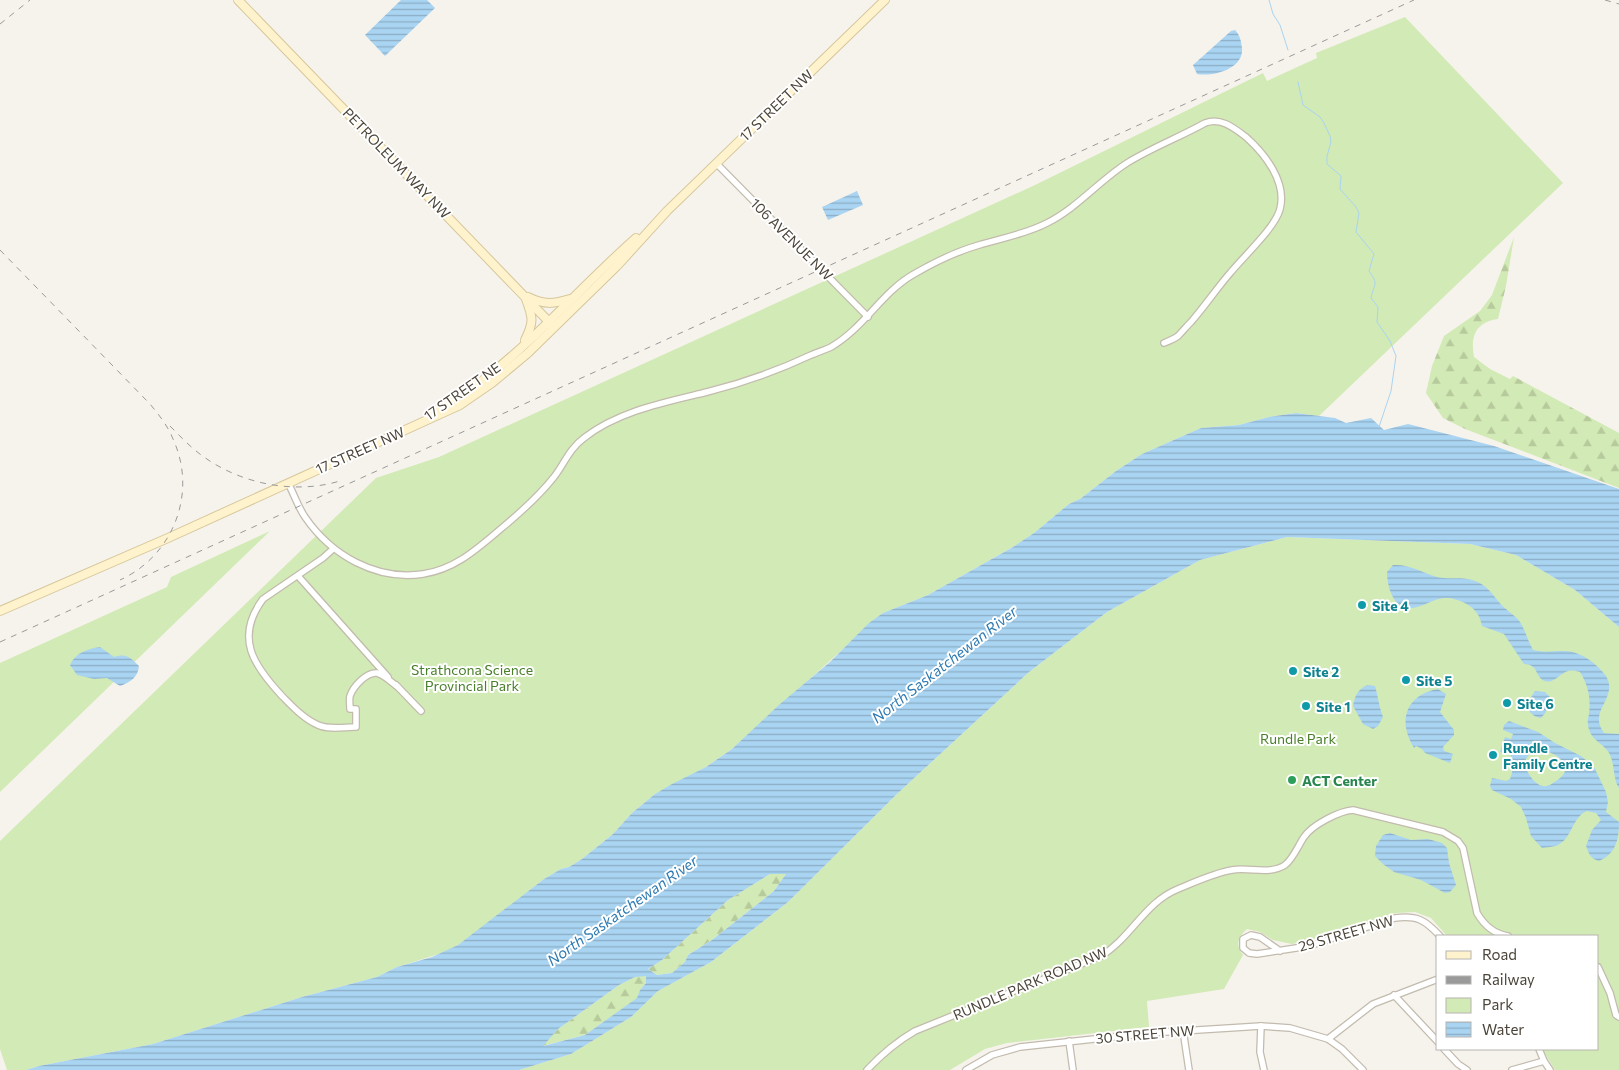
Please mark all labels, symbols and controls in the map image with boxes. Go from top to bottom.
street label: 17 STREET NW [736,66,816,144]
street label: PETROLEUM WAY NW [340,104,454,222]
street label: 106 AVENUE NW [747,194,837,284]
street label: 17 STREET NE [420,358,504,424]
street label: 17 STREET NW [313,423,407,477]
place label: Site 4 [1372,597,1409,614]
marker: Site 4 [1356,599,1368,611]
water label: North Saskatchewan River [868,601,1021,726]
park label: Strathcona Science Provincial Park [411,661,533,694]
place label: Site 2 [1303,663,1339,680]
marker: Site 2 [1287,665,1299,677]
place label: Site 5 [1416,672,1452,689]
marker: Site 5 [1400,674,1412,686]
place label: Site 6 [1517,695,1554,712]
marker: Site 6 [1501,697,1513,709]
place label: Site 1 [1316,698,1351,715]
marker: Site 1 [1300,700,1312,712]
park label: Rundle Park [1260,730,1336,747]
place label: Rundle Family Centre [1503,739,1592,772]
marker: Rundle Family Centre [1487,749,1499,761]
place label: ACT Center [1302,772,1377,789]
marker: ACT Center [1286,774,1298,786]
water label: North Saskatchewan River [543,851,702,969]
street label: 29 STREET NW [1296,911,1396,955]
legend [1436,935,1599,1050]
street label: RUNDLE PARK ROAD NW [950,943,1110,1023]
text: Road [1482,945,1517,963]
text: Railway [1482,970,1535,988]
text: Park [1482,995,1513,1013]
text: Water [1482,1020,1524,1038]
street label: 30 STREET NW [1095,1021,1195,1047]

